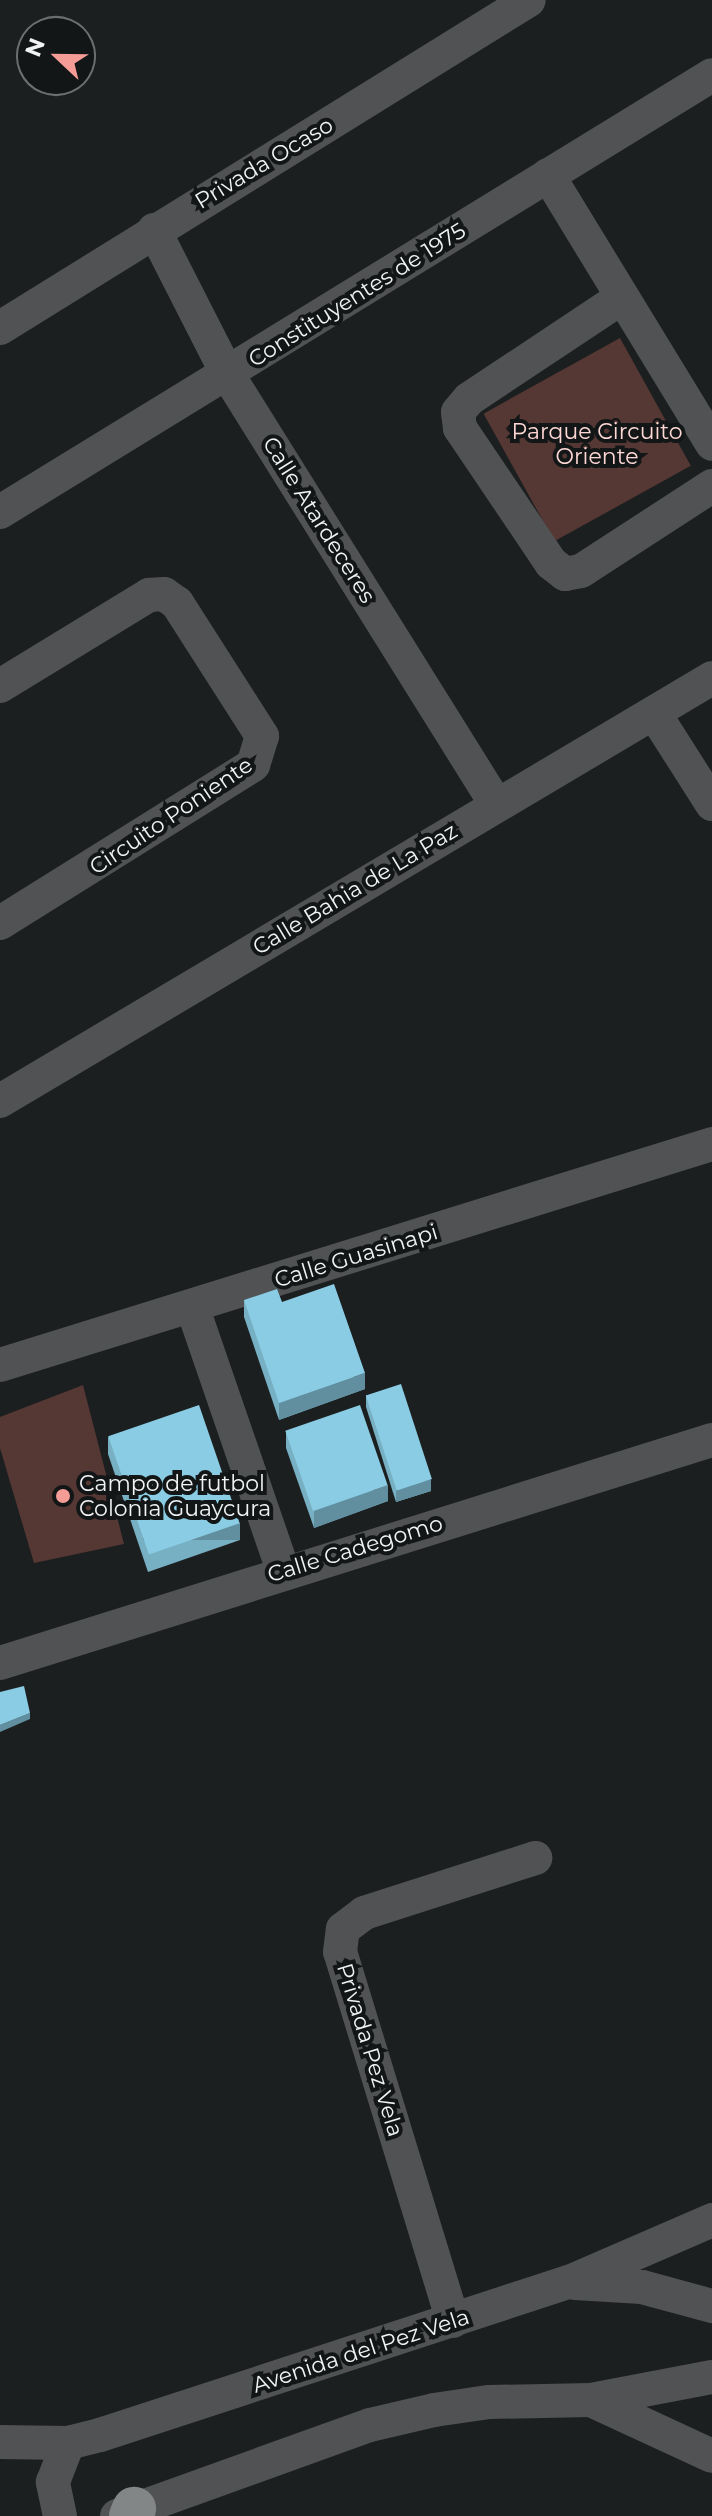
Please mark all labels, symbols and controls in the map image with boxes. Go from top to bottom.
north arrow [16,16,96,96]
text: N [19,34,51,61]
street label: Privada Ocaso [190,111,338,215]
street label: Constituyentes de 1975 [244,217,470,373]
park label: Parque Circuito Oriente [511,418,683,470]
street label: Calle Atardeceres [257,432,381,608]
street label: Circuito Poniente [84,752,258,880]
street label: Calle Bahia de La Paz [248,817,462,961]
street label: Calle Guasinapi [271,1219,441,1293]
place label: Campo de futbol Colonia Guaycura [79,1470,271,1522]
marker: Campo de futbol Colonia Guaycura [54,1487,72,1505]
street label: Calle Cadegomo [264,1510,446,1588]
street label: Privada Pez Vela [331,1960,409,2140]
street label: Avenida del Pez Vela [249,2303,473,2399]

